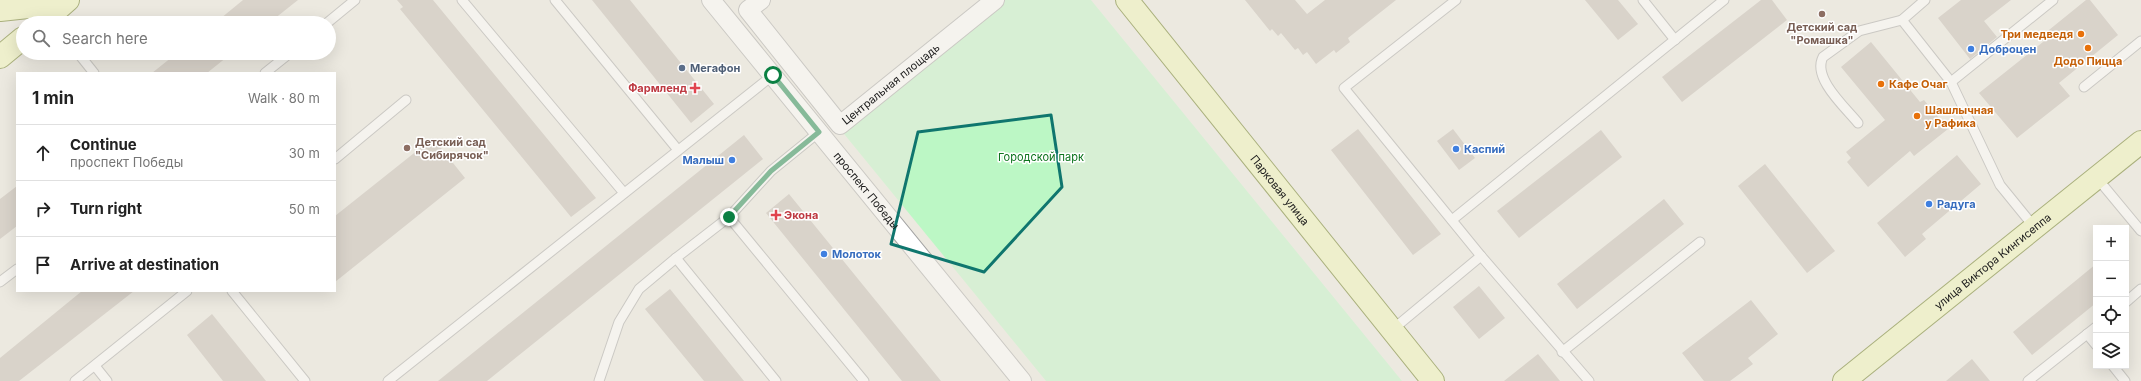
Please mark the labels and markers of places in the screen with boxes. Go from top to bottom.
marker: Детский сад "Ромашка" [1817,9,1827,19]
place label: Детский сад "Ромашка" [1787,20,1858,47]
place label: Три медведя [2000,27,2073,41]
marker: Три медведя [2076,29,2086,39]
place label: Доброцен [1979,42,2036,56]
marker: Додо Пицца [2083,43,2093,53]
marker: Доброцен [1966,44,1976,54]
place label: Додо Пицца [2054,54,2122,68]
place label: Мегафон [690,61,740,75]
marker: Мегафон [677,63,687,73]
place label: Кафе Очаг [1889,77,1948,91]
marker: Кафе Очаг [1876,79,1886,89]
place label: Фармленд [628,81,688,95]
marker: Фармленд [690,83,700,93]
place label: Шашлычная у Рафика [1925,103,1993,130]
marker: Шашлычная у Рафика [1912,111,1922,121]
place label: Детский сад "Сибирячок" [415,135,489,162]
place label: Каспий [1464,142,1505,156]
marker: Детский сад "Сибирячок" [402,143,412,153]
marker: Каспий [1451,144,1461,154]
place label: Малыш [682,153,724,167]
marker: Малыш [727,155,737,165]
place label: Радуга [1937,197,1976,211]
marker: Радуга [1924,199,1934,209]
place label: Экона [784,208,818,222]
marker: Экона [771,210,781,220]
place label: Молоток [832,247,881,261]
marker: Молоток [819,249,829,259]

